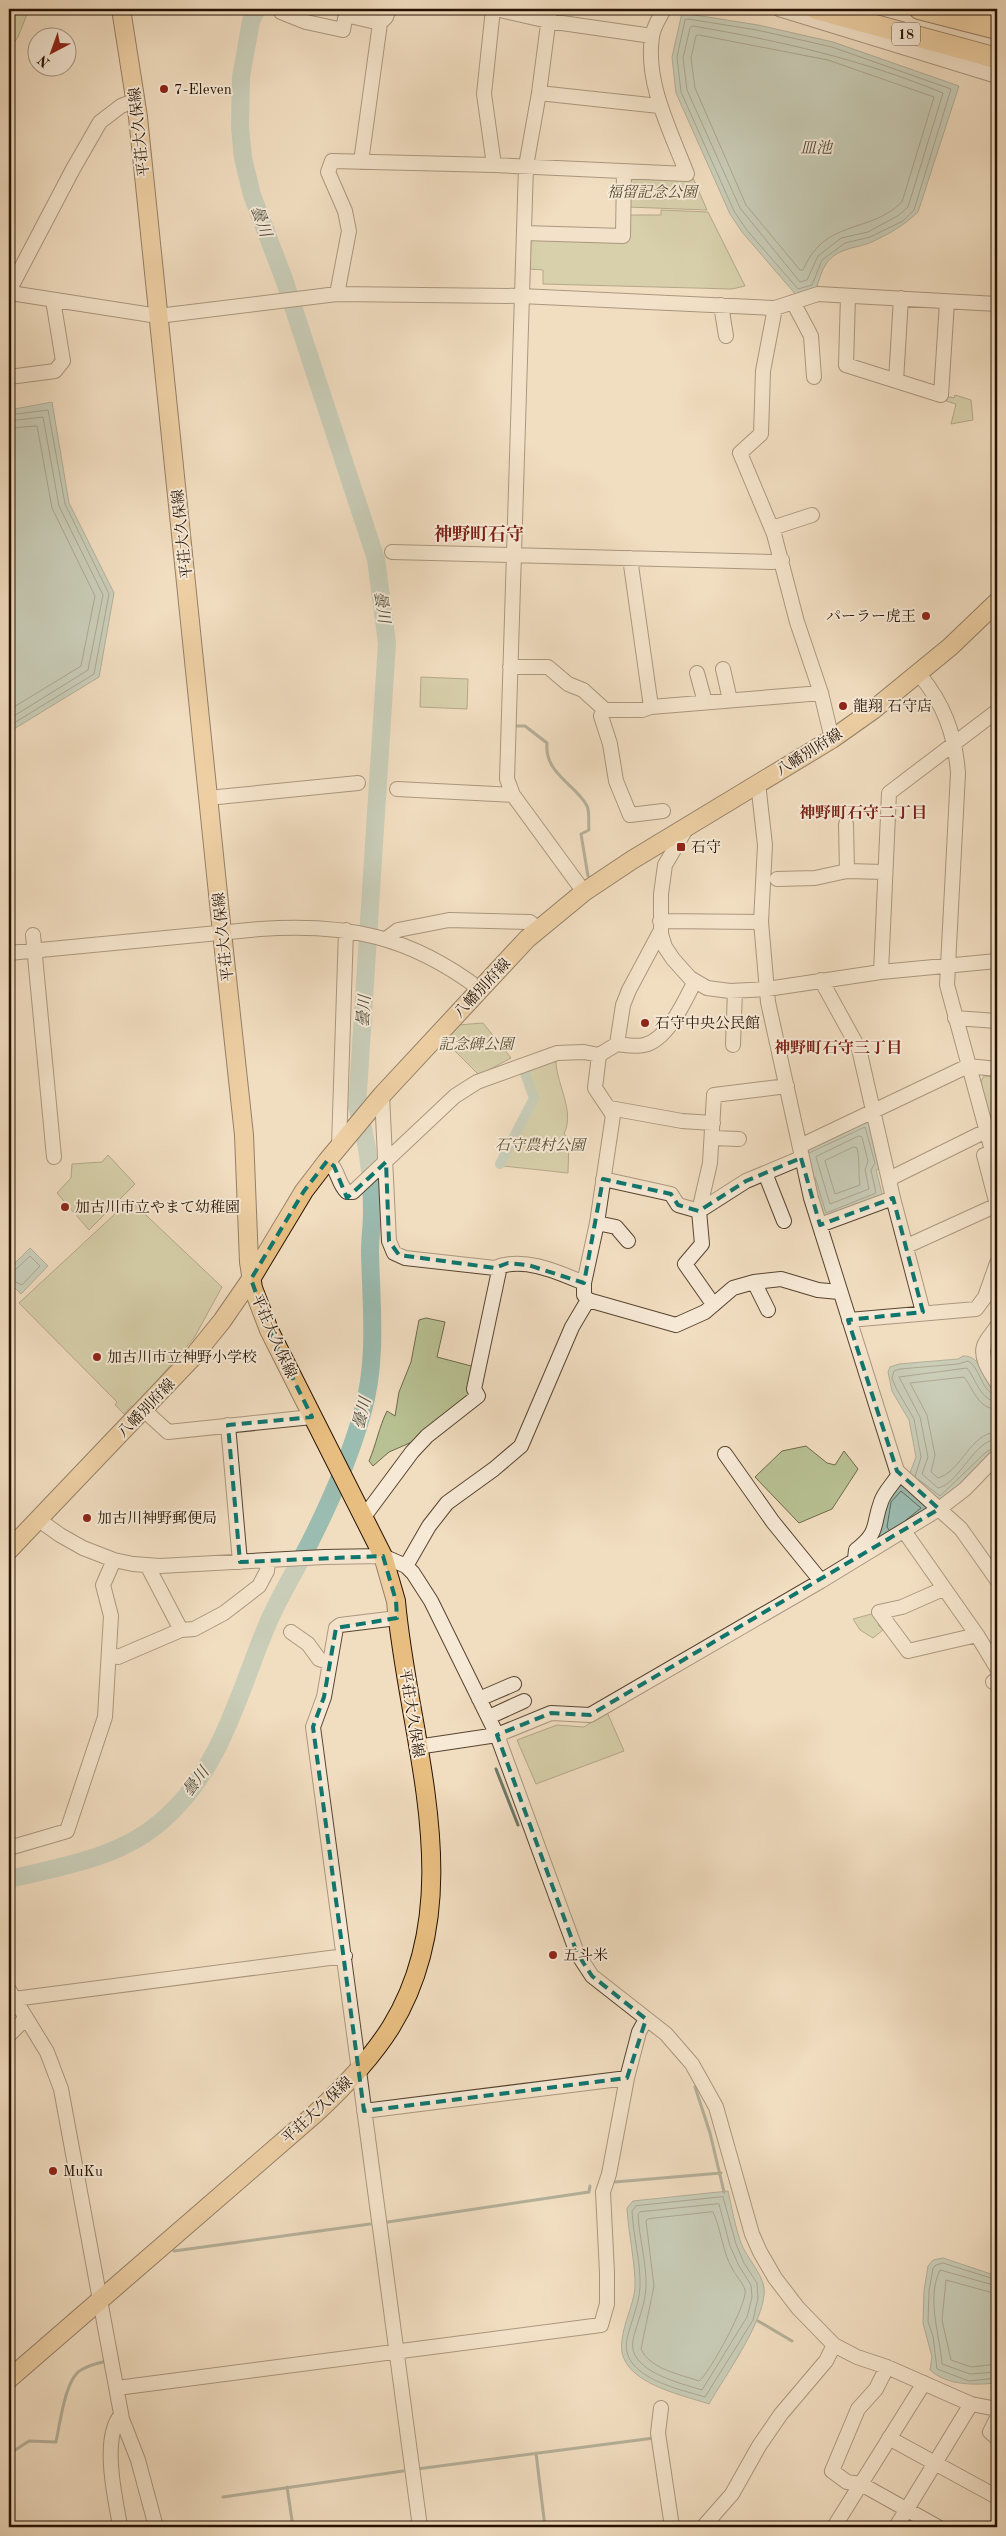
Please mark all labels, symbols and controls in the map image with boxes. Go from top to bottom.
road number: 18 [892,22,920,46]
north arrow [28,28,78,78]
text: N [35,52,53,70]
marker: 7-Eleven [158,83,170,95]
place label: 7-Eleven [174,83,232,98]
street label: 平荘大久保線 [126,86,153,178]
water label: 皿池 [800,139,834,157]
park label: 福留記念公園 [607,184,700,201]
water label: 曇川 [247,203,276,241]
street label: 平荘大久保線 [169,488,196,580]
district label: 神野町石守 [434,524,524,544]
water label: 曇川 [371,590,393,626]
place label: パーラー虎王 [826,608,916,625]
marker: パーラー虎王 [920,610,932,622]
place label: 龍翔 石守店 [853,698,932,715]
marker: 龍翔 石守店 [837,700,849,712]
street label: 八幡別府線 [773,725,846,780]
district label: 神野町石守二丁目 [799,804,927,822]
place label: 石守 [691,839,721,856]
marker: 石守 [675,841,687,853]
street label: 平荘大久保線 [210,891,237,983]
street label: 八幡別府線 [451,955,514,1022]
water label: 曇川 [354,992,374,1028]
place label: 石守中央公民館 [655,1015,760,1032]
marker: 石守中央公民館 [639,1017,651,1029]
park label: 記念碑公園 [438,1036,516,1053]
district label: 神野町石守三丁目 [774,1039,902,1057]
park label: 石守農村公園 [495,1137,588,1154]
place label: 加古川市立やまて幼稚園 [75,1199,240,1216]
marker: 加古川市立やまて幼稚園 [59,1201,71,1213]
street label: 平荘大久保線 [247,1292,300,1381]
place label: 加古川市立神野小学校 [107,1349,257,1366]
marker: 加古川市立神野小学校 [91,1351,103,1363]
street label: 八幡別府線 [114,1375,179,1441]
water label: 曇川 [349,1394,375,1431]
place label: 加古川神野郵便局 [97,1510,217,1527]
marker: 加古川神野郵便局 [81,1512,93,1524]
street label: 平荘大久保線 [396,1667,427,1759]
water label: 曇川 [179,1762,214,1800]
place label: 五斗米 [563,1947,608,1964]
marker: 五斗米 [547,1949,559,1961]
street label: 平荘大久保線 [279,2073,356,2147]
marker: MuKu [47,2165,59,2177]
place label: MuKu [63,2165,103,2180]

